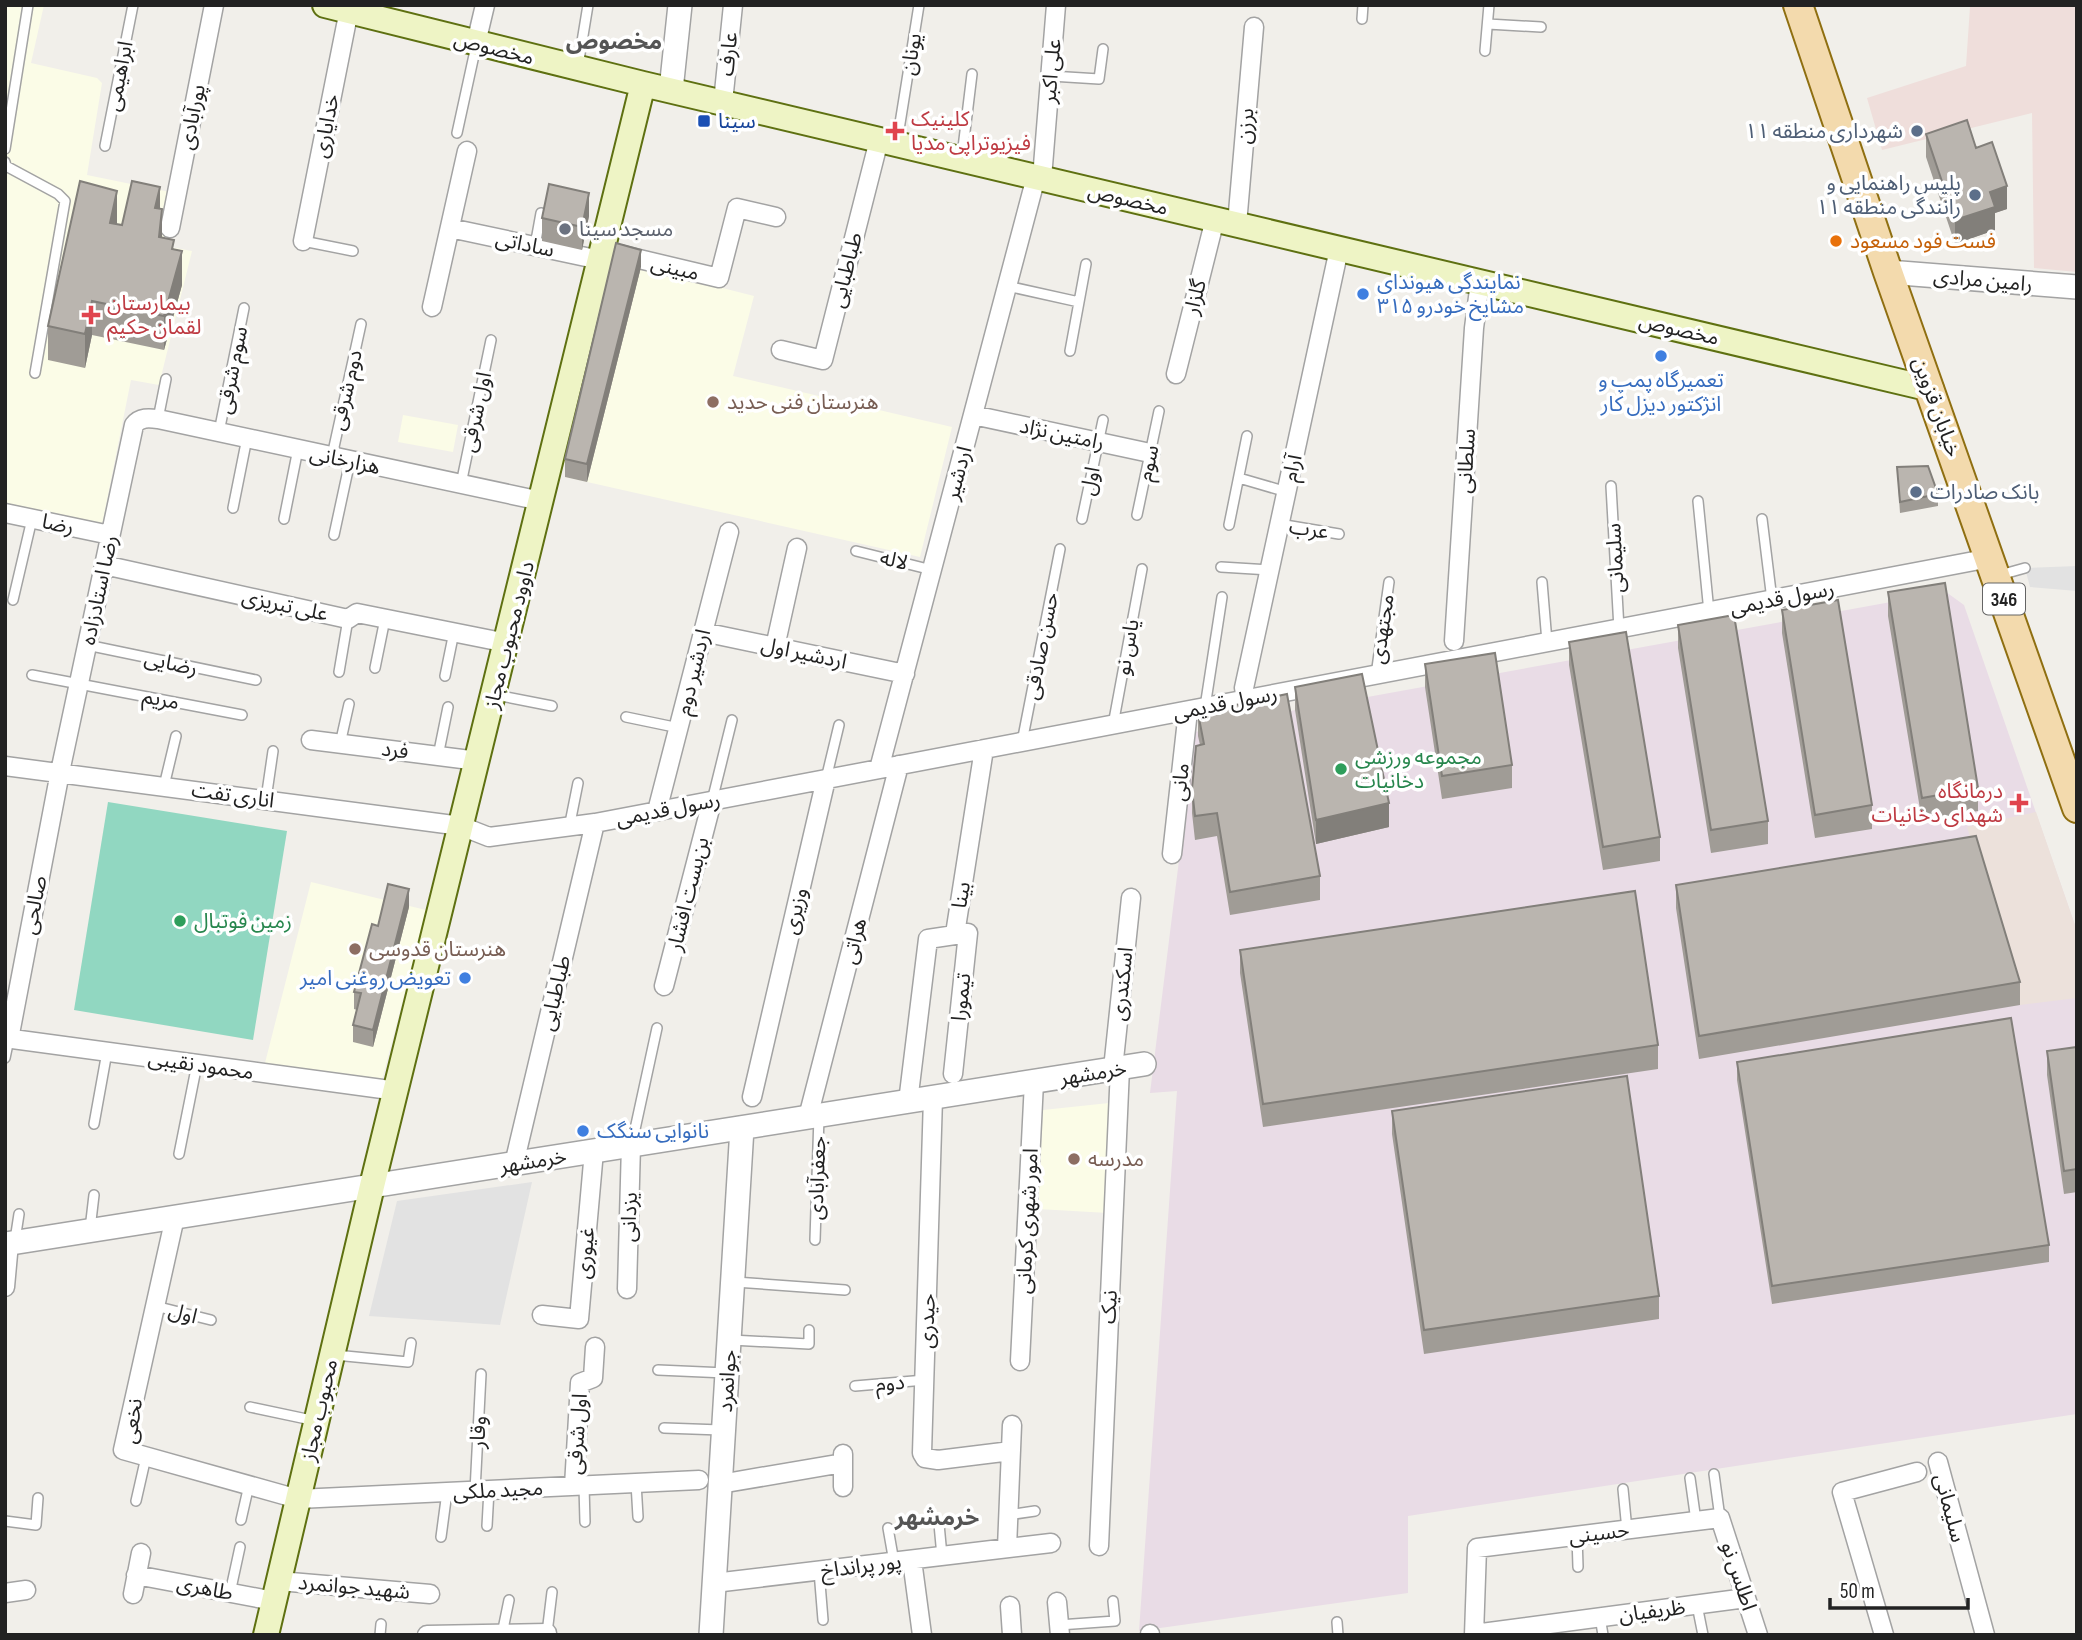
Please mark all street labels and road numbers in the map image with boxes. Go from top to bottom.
street label: مخصوص [451,26,537,70]
street label: عارف [714,31,743,77]
street label: یونان [896,31,927,77]
street label: علی اکبر [1036,38,1067,105]
street label: ابراهیمی [100,39,139,113]
street label: پورآبادی [174,82,211,152]
street label: خدایاری [308,92,345,160]
street label: برزن [1231,107,1260,145]
street label: مخصوص [1085,178,1170,221]
street label: ساداتی [493,226,557,263]
street label: طباطبایی [825,230,868,310]
street label: مبینی [648,251,701,286]
street label: رامین مرادی [1932,264,2034,297]
street label: گلزار [1179,277,1212,318]
street label: مخصوص [1636,308,1721,351]
street label: سوم شرقی [212,324,256,417]
street label: دوم شرقی [325,347,371,434]
street label: خیابان قزوین [1907,354,1966,461]
street label: اول شرقی [456,370,497,454]
street label: رامتین نژاد [1017,413,1107,456]
street label: سلطانی [1452,428,1481,494]
street label: هزارخانی [307,441,382,480]
street label: اردشیر [939,443,978,504]
street label: سوم [1132,443,1167,484]
street label: آرام [1277,451,1311,485]
street label: اول [1075,464,1106,498]
street label: رضا [40,509,76,540]
street label: عرب [1287,514,1330,545]
street label: سلیمانی [1601,522,1630,594]
street label: رضا استادزاده [76,533,123,647]
street label: لاله [877,545,910,576]
street label: داوود محبوب مجاز [479,559,540,712]
street label: رسول قدیمی [1728,576,1836,621]
street label: علی تبریزی [240,584,330,627]
road number: 346 [1983,584,2025,614]
street label: حسن صادقی [1019,590,1064,702]
street label: مجتهدی [1365,593,1400,665]
street label: یاس نو [1110,617,1145,677]
street label: اردشیر دوم [671,627,719,718]
street label: اردشیر اول [759,632,849,675]
street label: رضایی [142,646,200,681]
street label: رسول قدیمی [1171,681,1279,726]
street label: مریم [140,684,181,717]
street label: فرد [380,736,410,765]
street label: مانی [1166,762,1195,802]
street label: اناری تفت [190,777,276,814]
street label: رسول قدیمی [614,787,722,832]
street label: بن‌بست افشار [662,834,715,955]
street label: صالحی [17,874,52,937]
street label: بینا [947,880,976,910]
street label: وزیری [778,885,813,937]
street label: هراتی [837,915,872,967]
street label: اسکندری [1106,946,1139,1022]
street label: طباطبایی [535,953,576,1033]
street label: تیمورا [947,972,976,1022]
street label: محمود نقیبی [147,1046,255,1085]
street label: خرمشهر [1057,1056,1128,1091]
street label: جعفرآبادی [804,1136,831,1221]
street label: خرمشهر [497,1144,568,1179]
street label: امور شهری کرمانی [1011,1147,1044,1295]
street label: یزدانی [616,1192,643,1242]
street label: غیوری [571,1226,600,1280]
street label: نیک [1096,1289,1123,1325]
street label: حیدری [914,1293,941,1349]
street label: اول [166,1298,200,1329]
street label: جوانمرد [713,1349,742,1413]
street label: محبوب مجاز [295,1357,343,1465]
street label: دوم [874,1370,906,1400]
street label: اول شرقی [562,1393,593,1475]
street label: نخعی [117,1397,148,1445]
street label: وقار [465,1415,492,1450]
street label: سلیمانی [1928,1471,1971,1545]
street label: مجید ملکی [452,1476,544,1505]
street label: حسینی [1567,1517,1631,1550]
street label: اطلس نو [1716,1538,1761,1614]
street label: پور پرانداخ [819,1549,903,1586]
street label: شهید جوانمرد [297,1570,411,1605]
street label: طاهری [175,1571,235,1606]
street label: ظریفیان [1617,1595,1687,1628]

